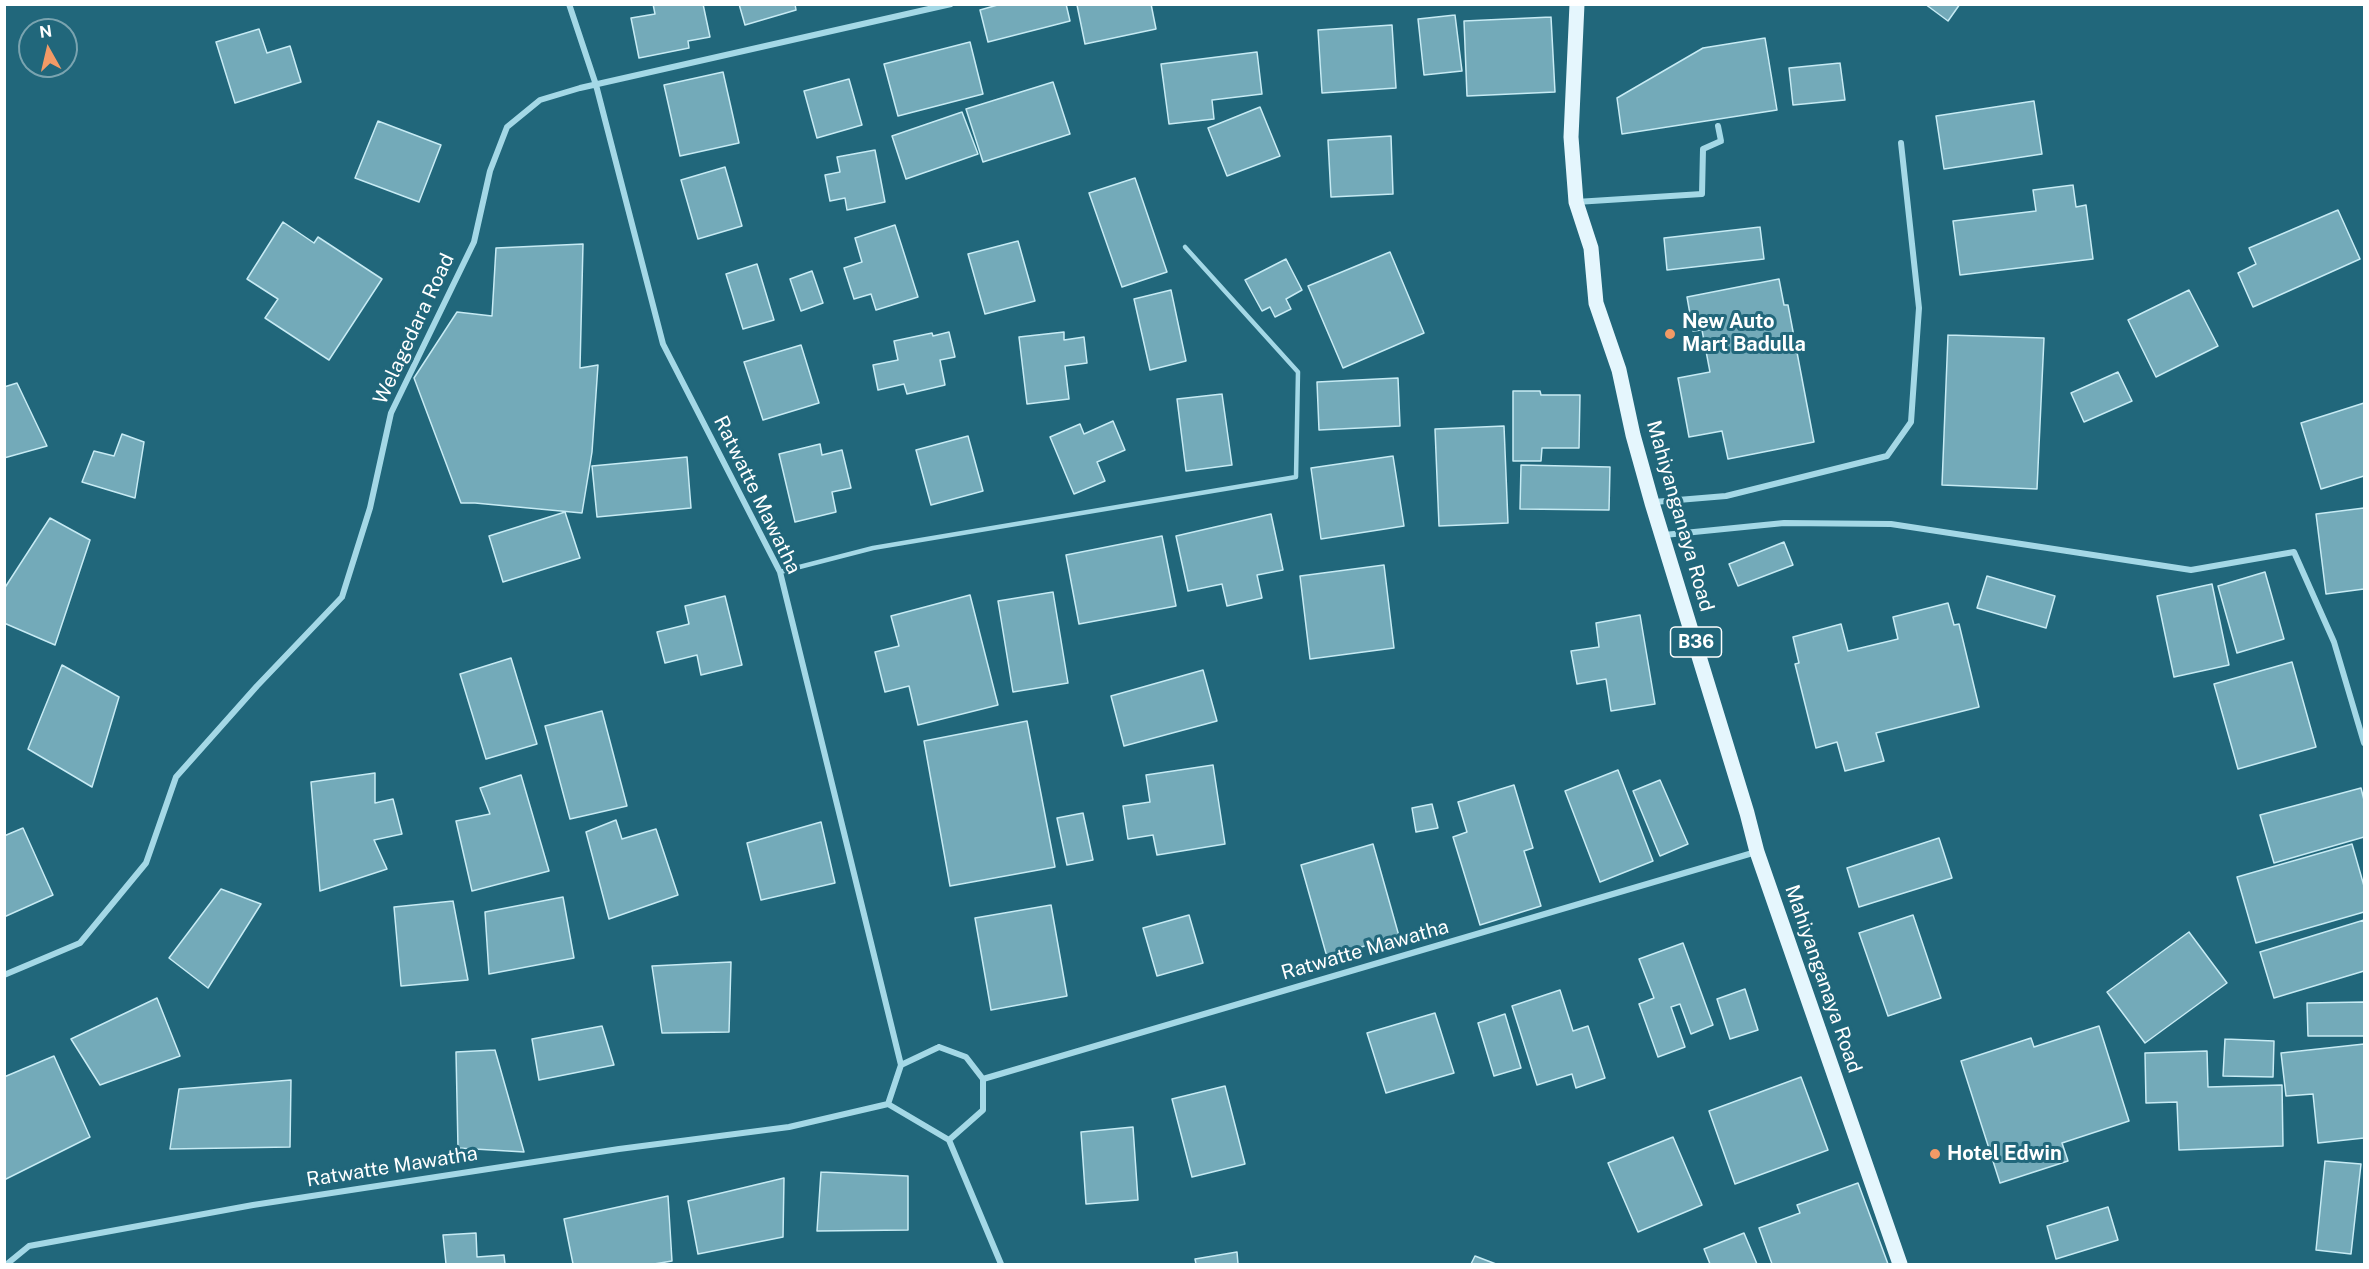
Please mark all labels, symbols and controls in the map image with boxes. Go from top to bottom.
north arrow [18,18,78,78]
text: N [38,21,53,42]
street label: Welagedara Road [369,250,459,408]
place label: New Auto Mart Badulla [1682,310,1806,357]
marker: New Auto Mart Badulla [1663,327,1677,341]
street label: Ratwatte Mawatha [708,412,806,578]
street label: Mahiyanganaya Road [1641,418,1719,614]
road number: B36 [1670,627,1722,657]
street label: Mahiyanganaya Road [1780,882,1866,1076]
street label: Ratwatte Mawatha [1279,915,1451,985]
street label: Ratwatte Mawatha [305,1142,479,1192]
place label: Hotel Edwin [1947,1142,2062,1166]
marker: Hotel Edwin [1928,1147,1942,1161]

